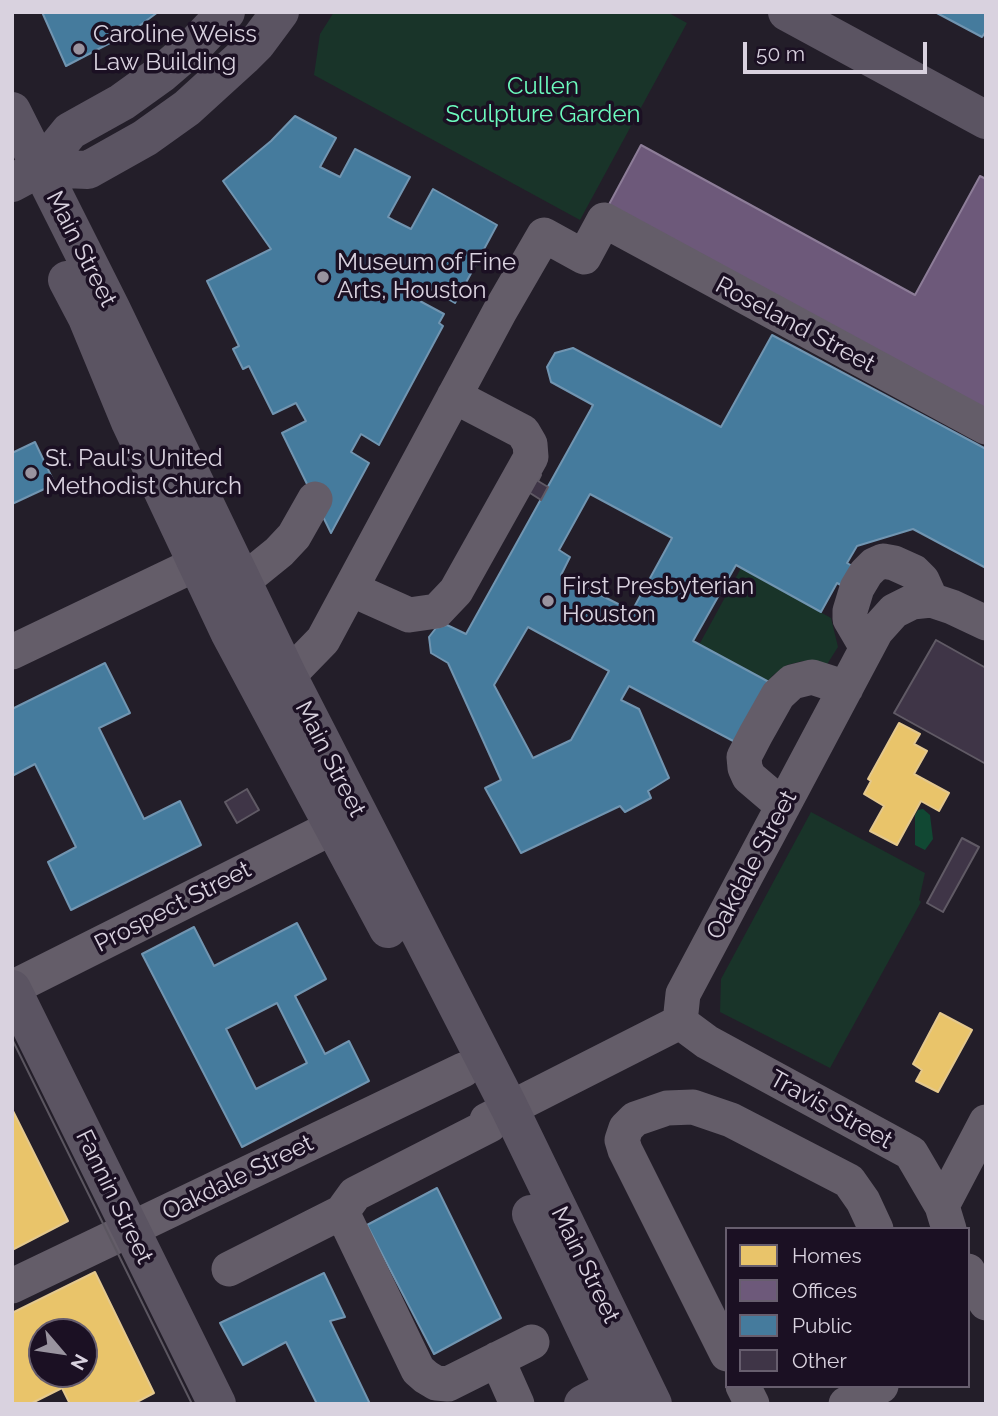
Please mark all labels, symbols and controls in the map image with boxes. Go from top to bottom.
place label: Caroline Weiss Law Building [93,21,257,77]
scale bar [746,28,930,72]
marker: Caroline Weiss Law Building [71,41,87,57]
text: 50 m [756,41,805,66]
park label: Cullen Sculpture Garden [445,73,641,129]
street label: Main Street [40,186,122,312]
place label: Museum of Fine Arts, Houston [337,249,516,305]
marker: Museum of Fine Arts, Houston [315,269,331,285]
street label: Roseland Street [710,271,880,379]
place label: St. Paul's United Methodist Church [45,445,242,501]
marker: St. Paul's United Methodist Church [23,465,39,481]
place label: First Presbyterian Houston [562,573,754,629]
marker: First Presbyterian Houston [540,593,556,609]
street label: Main Street [289,696,371,822]
street label: Oakdale Street [701,786,803,944]
street label: Prospect Street [90,855,256,959]
street label: Travis Street [765,1064,897,1156]
street label: Fannin Street [69,1125,159,1269]
street label: Oakdale Street [158,1129,318,1227]
street label: Main Street [544,1202,626,1328]
legend [725,1227,970,1388]
text: Homes [792,1243,862,1268]
text: Offices [792,1278,857,1303]
text: Public [792,1313,852,1338]
north arrow [28,1318,98,1388]
text: Other [792,1348,847,1373]
text: N [66,1351,93,1374]

